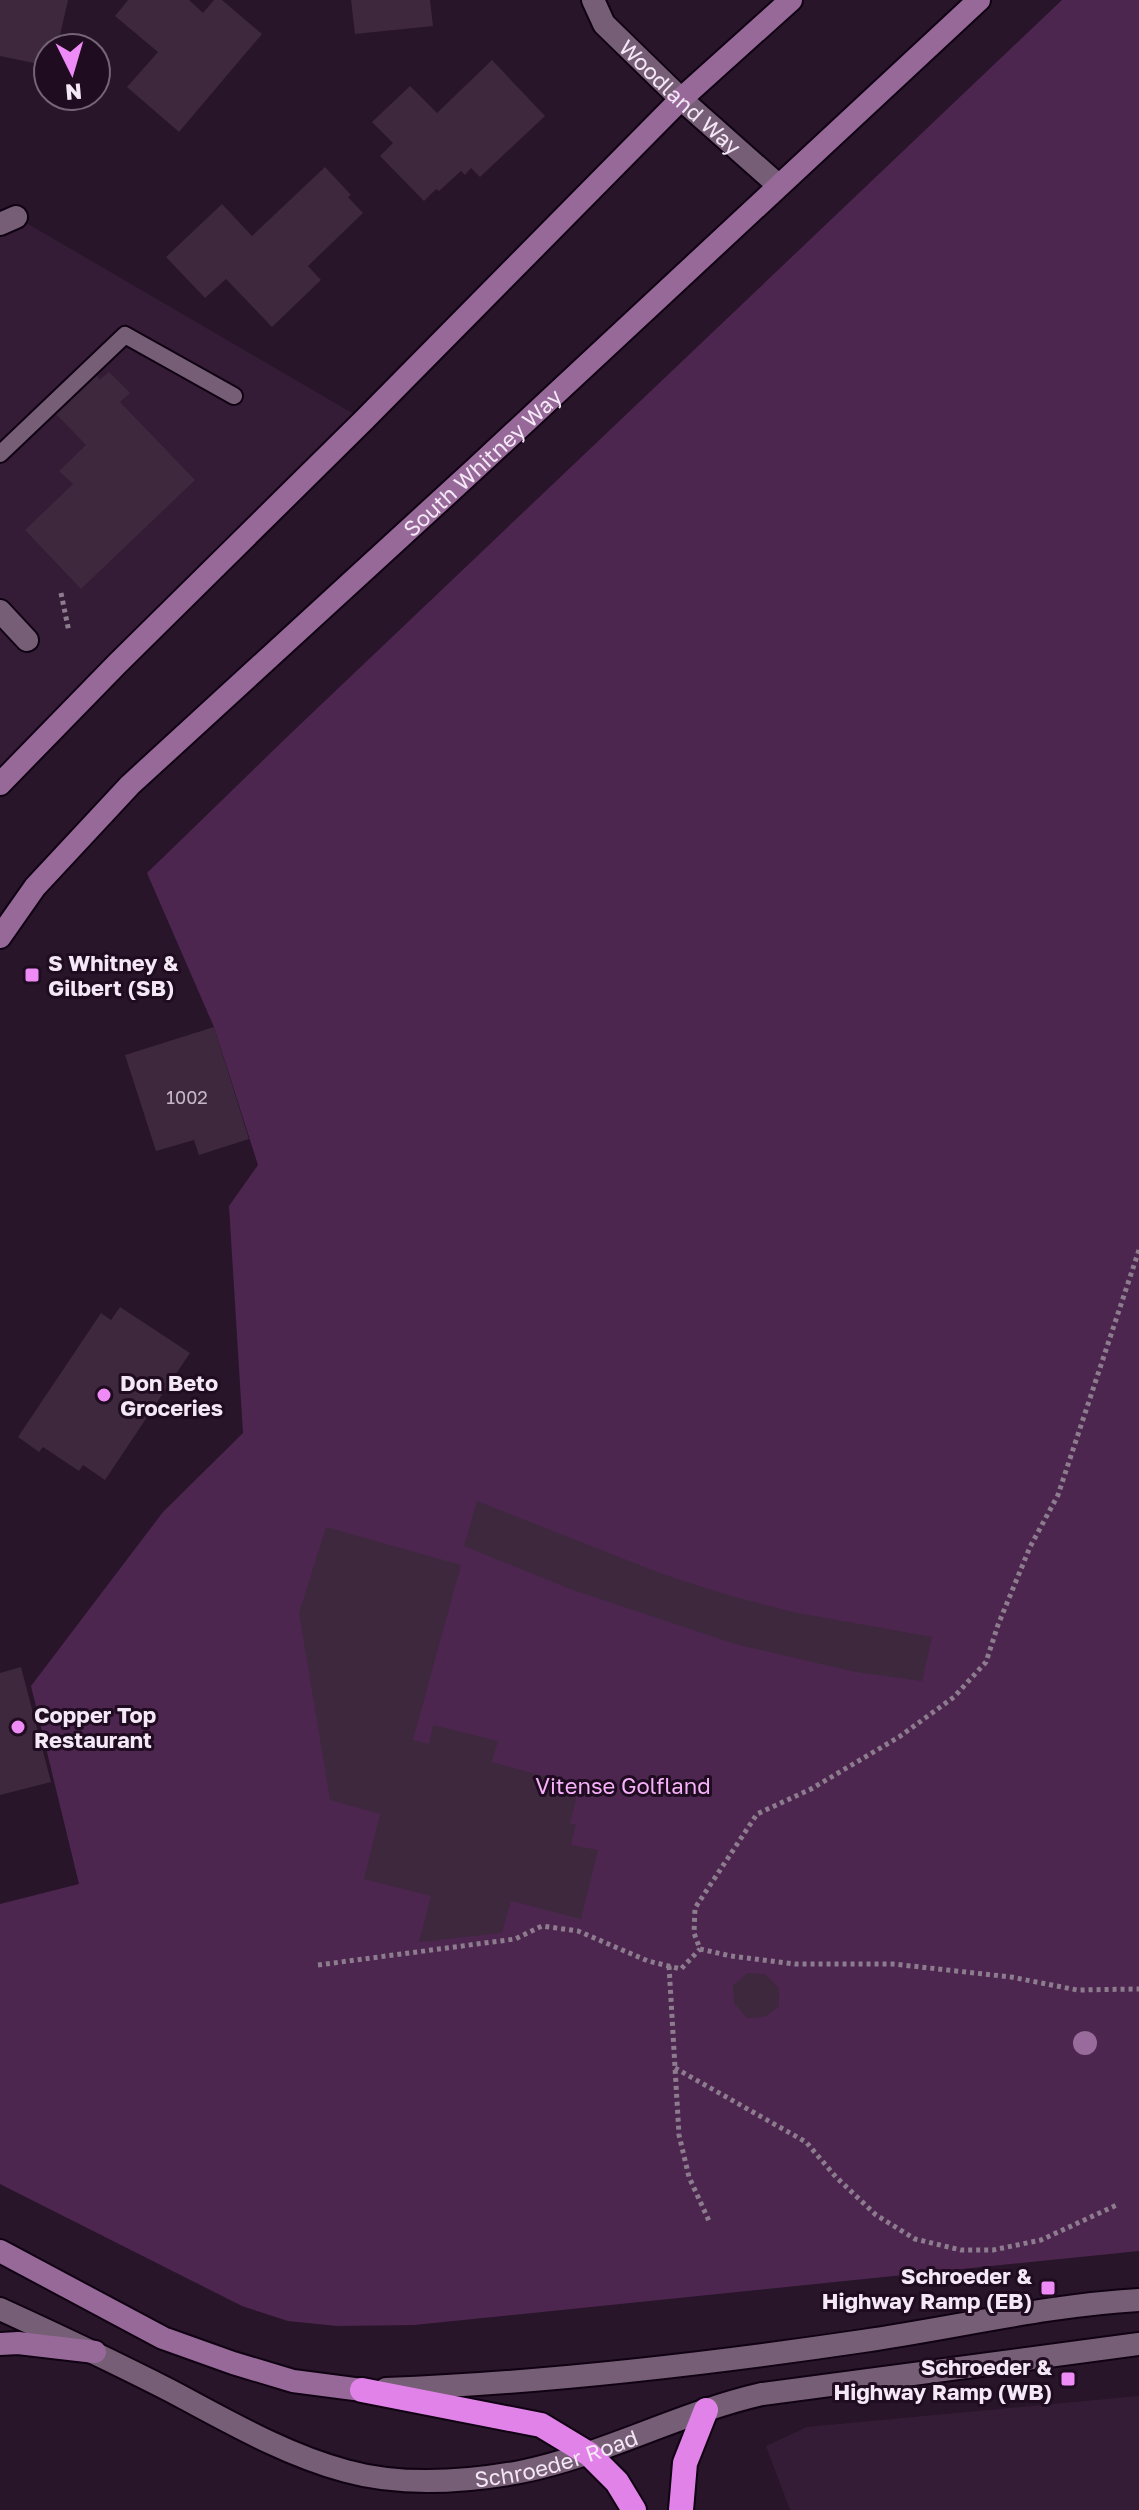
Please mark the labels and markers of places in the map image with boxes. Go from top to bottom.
place label: S Whitney & Gilbert (SB) [48,949,179,1001]
marker: S Whitney & Gilbert (SB) [23,966,41,984]
place label: Don Beto Groceries [120,1369,223,1421]
marker: Don Beto Groceries [95,1386,113,1404]
place label: Copper Top Restaurant [34,1701,156,1753]
marker: Copper Top Restaurant [9,1718,27,1736]
place label: Schroeder & Highway Ramp (EB) [822,2262,1032,2314]
marker: Schroeder & Highway Ramp (EB) [1039,2279,1057,2297]
place label: Schroeder & Highway Ramp (WB) [834,2353,1052,2405]
marker: Schroeder & Highway Ramp (WB) [1059,2370,1077,2388]

